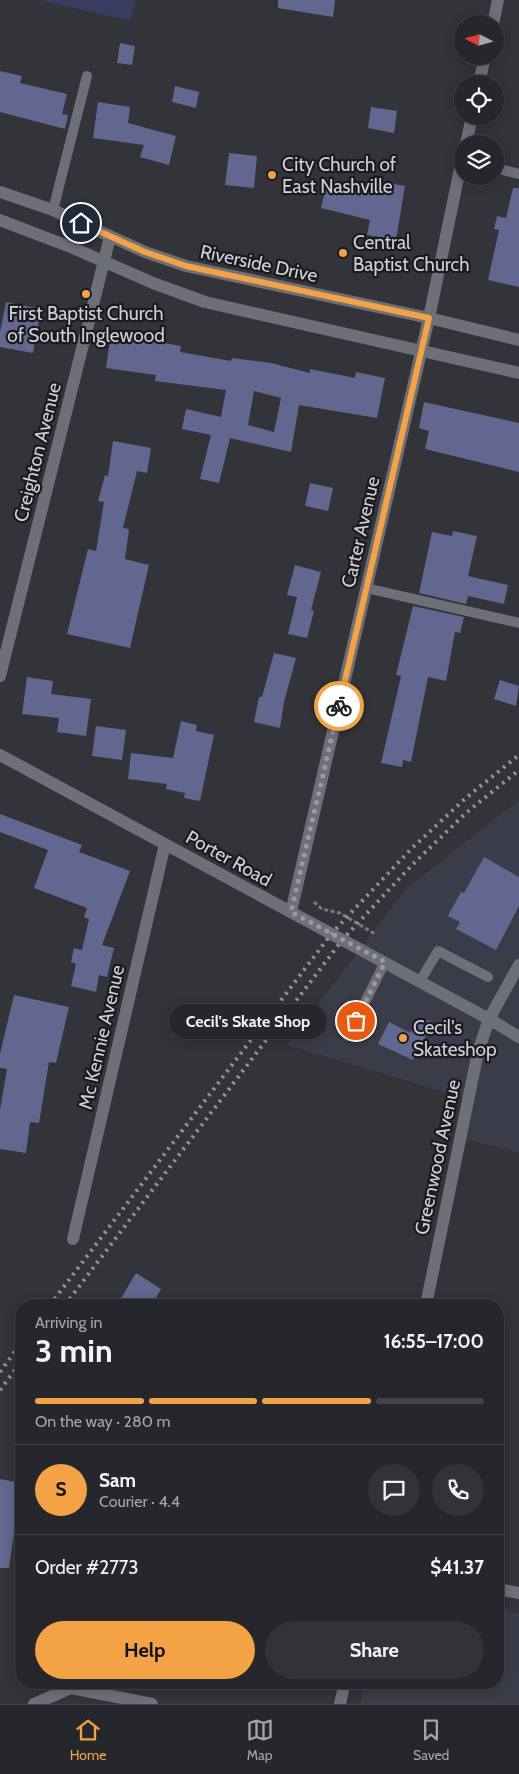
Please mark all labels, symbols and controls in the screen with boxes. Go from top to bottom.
north arrow [454,15,504,65]
map controls [454,15,504,185]
button: locate [454,75,504,125]
button: layers [454,135,504,185]
place label: City Church of East Nashville [282,153,397,198]
marker: City Church of East Nashville [266,169,278,181]
pin [60,202,102,244]
icon: home [67,209,95,237]
place label: Central Baptist Church [353,231,470,276]
street label: Riverside Drive [198,240,320,287]
marker: Central Baptist Church [337,247,349,259]
marker: First Baptist Church of South Inglewood [80,288,92,300]
place label: First Baptist Church of South Inglewood [7,302,165,347]
street label: Creighton Avenue [9,380,66,524]
street label: Carter Avenue [337,474,385,590]
courier [314,681,364,731]
icon: bike [325,692,353,720]
street label: Porter Road [182,825,276,891]
street label: Mc Kennie Avenue [74,962,129,1112]
pin [335,1000,377,1042]
callout: Cecil's Skate Shop [168,1004,326,1038]
icon: bag [342,1007,370,1035]
text: Cecil's Skate Shop [186,1012,310,1031]
place label: Cecil's Skateshop [413,1016,497,1061]
marker: Cecil's Skateshop [397,1032,409,1044]
street label: Greenwood Avenue [410,1077,465,1237]
text: Arriving in [35,1313,102,1332]
text: 16:55–17:00 [384,1330,484,1353]
text: 3 min [35,1331,113,1370]
text: On the way · 280 m [35,1412,170,1431]
button: chat [368,1464,420,1516]
button: phone [432,1464,484,1516]
text: Sam [99,1469,136,1492]
text: S [55,1478,67,1501]
text: Courier · 4.4 [99,1492,180,1511]
text: Order #2773 [35,1556,139,1579]
text: $41.37 [430,1556,484,1579]
button: Help [35,1621,255,1679]
button: Share [265,1621,484,1679]
tab: Home [70,1716,106,1764]
tab: Map [246,1716,274,1764]
tab: Saved [413,1716,449,1764]

